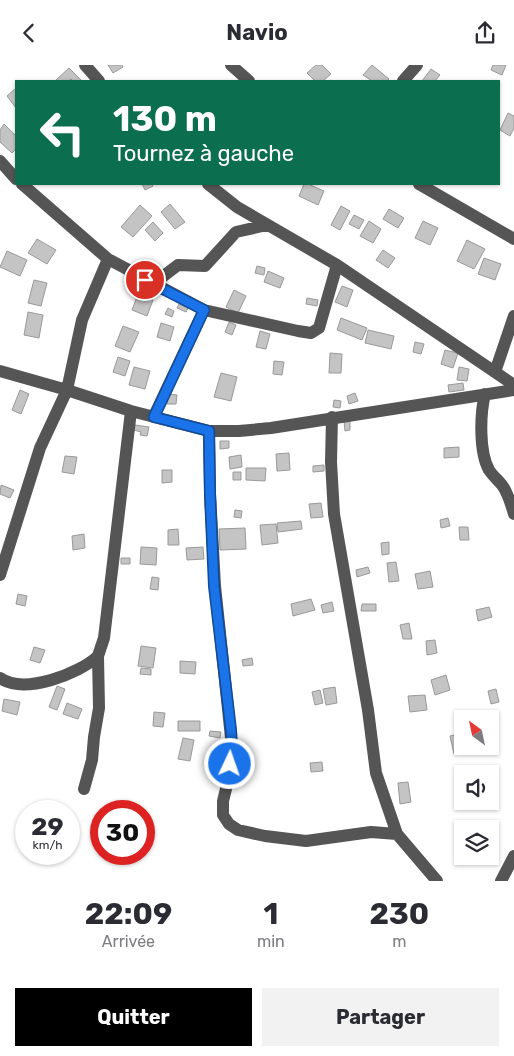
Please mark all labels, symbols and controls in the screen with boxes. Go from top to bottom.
icon: back [15,19,43,47]
text: Navio [226,19,288,46]
icon: share [471,19,499,47]
text: 130 m [113,98,217,140]
icon: left [30,100,95,165]
text: Tournez à gauche [113,140,294,167]
pin [124,259,166,301]
icon: arrive [131,266,159,294]
north arrow [454,710,499,755]
map controls [454,710,499,865]
position arrow [203,737,255,789]
button: sound [454,765,499,810]
speed limit sign: 30 [90,800,155,865]
text: 29 [31,812,64,841]
button: layers [454,820,499,865]
text: km/h [33,838,62,852]
text: 22:09 [85,896,172,932]
text: 1 [263,896,278,932]
text: 230 [370,896,429,932]
text: Arrivée [102,932,155,951]
text: min [257,932,285,951]
text: m [392,932,406,951]
button: Quitter [15,988,252,1046]
button: Partager [262,988,499,1046]

